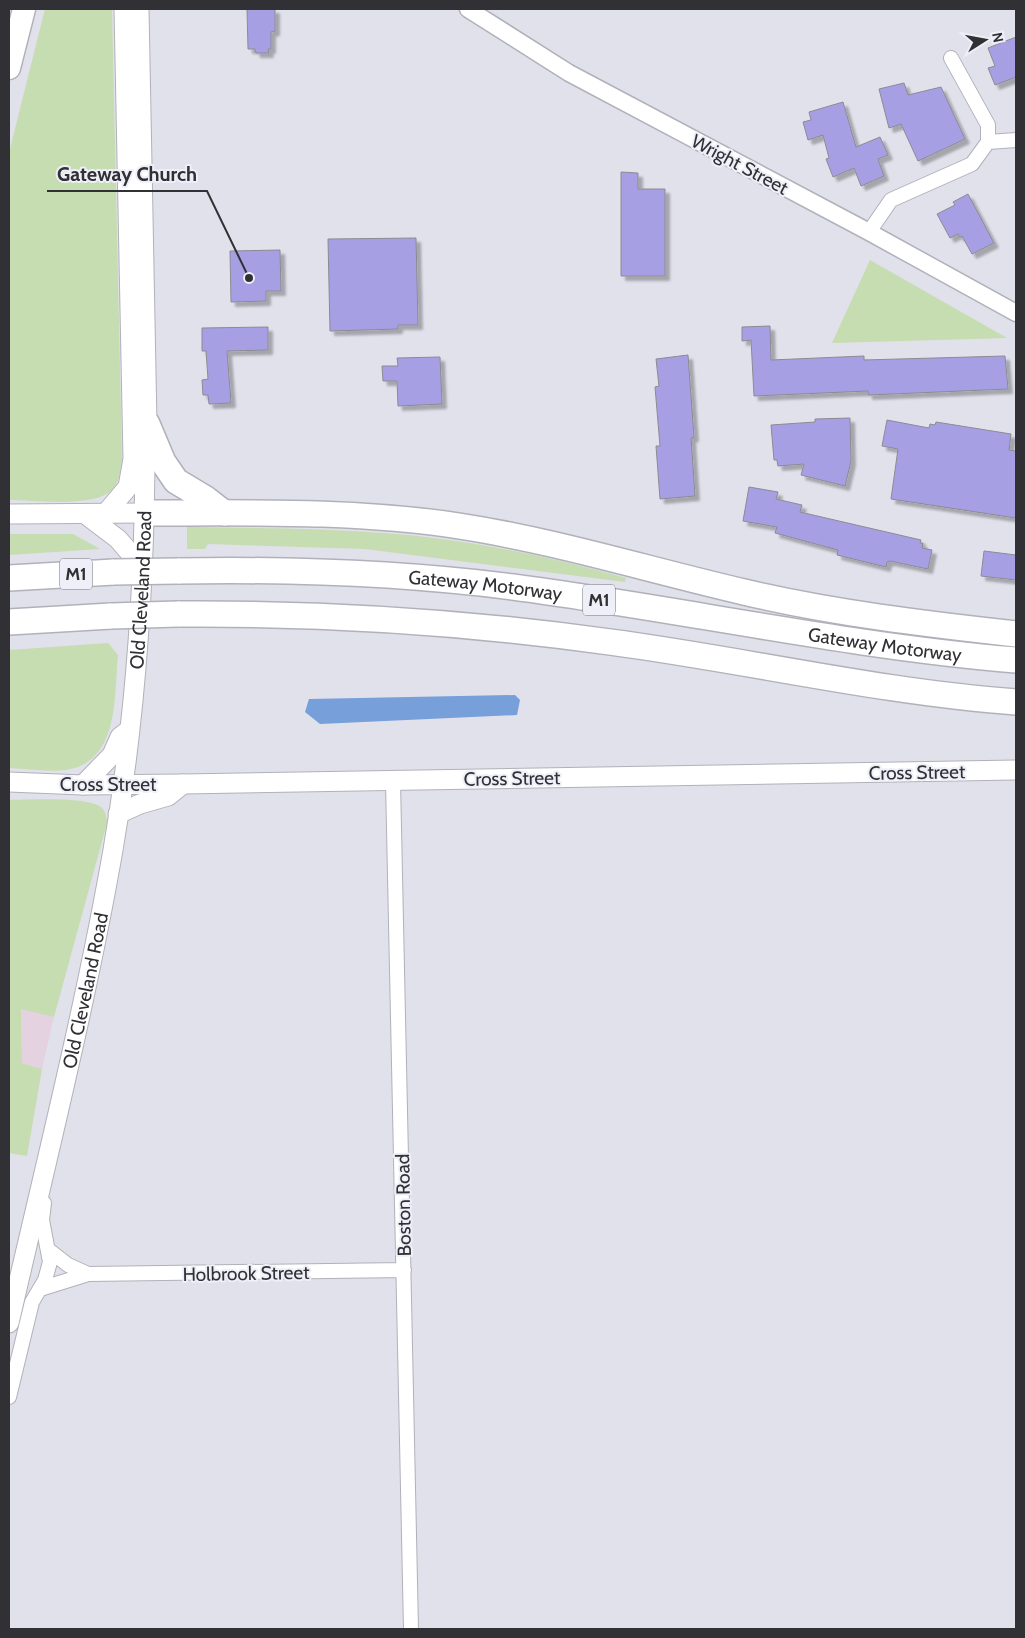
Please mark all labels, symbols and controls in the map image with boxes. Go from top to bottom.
north arrow [960,15,1010,65]
text: N [988,31,1008,44]
street label: Wright Street [687,129,793,200]
callout: Gateway Church [47,156,207,191]
text: Gateway Church [57,162,197,186]
street label: Old Cleveland Road [125,510,156,670]
road number: M1 [60,558,92,590]
street label: Gateway Motorway [408,566,564,606]
road number: M1 [583,584,615,616]
street label: Gateway Motorway [807,623,963,667]
street label: Cross Street [869,760,966,785]
street label: Cross Street [464,766,561,791]
street label: Cross Street [60,773,157,796]
street label: Old Cleveland Road [58,911,113,1071]
street label: Boston Road [391,1154,416,1256]
street label: Holbrook Street [182,1261,310,1286]

